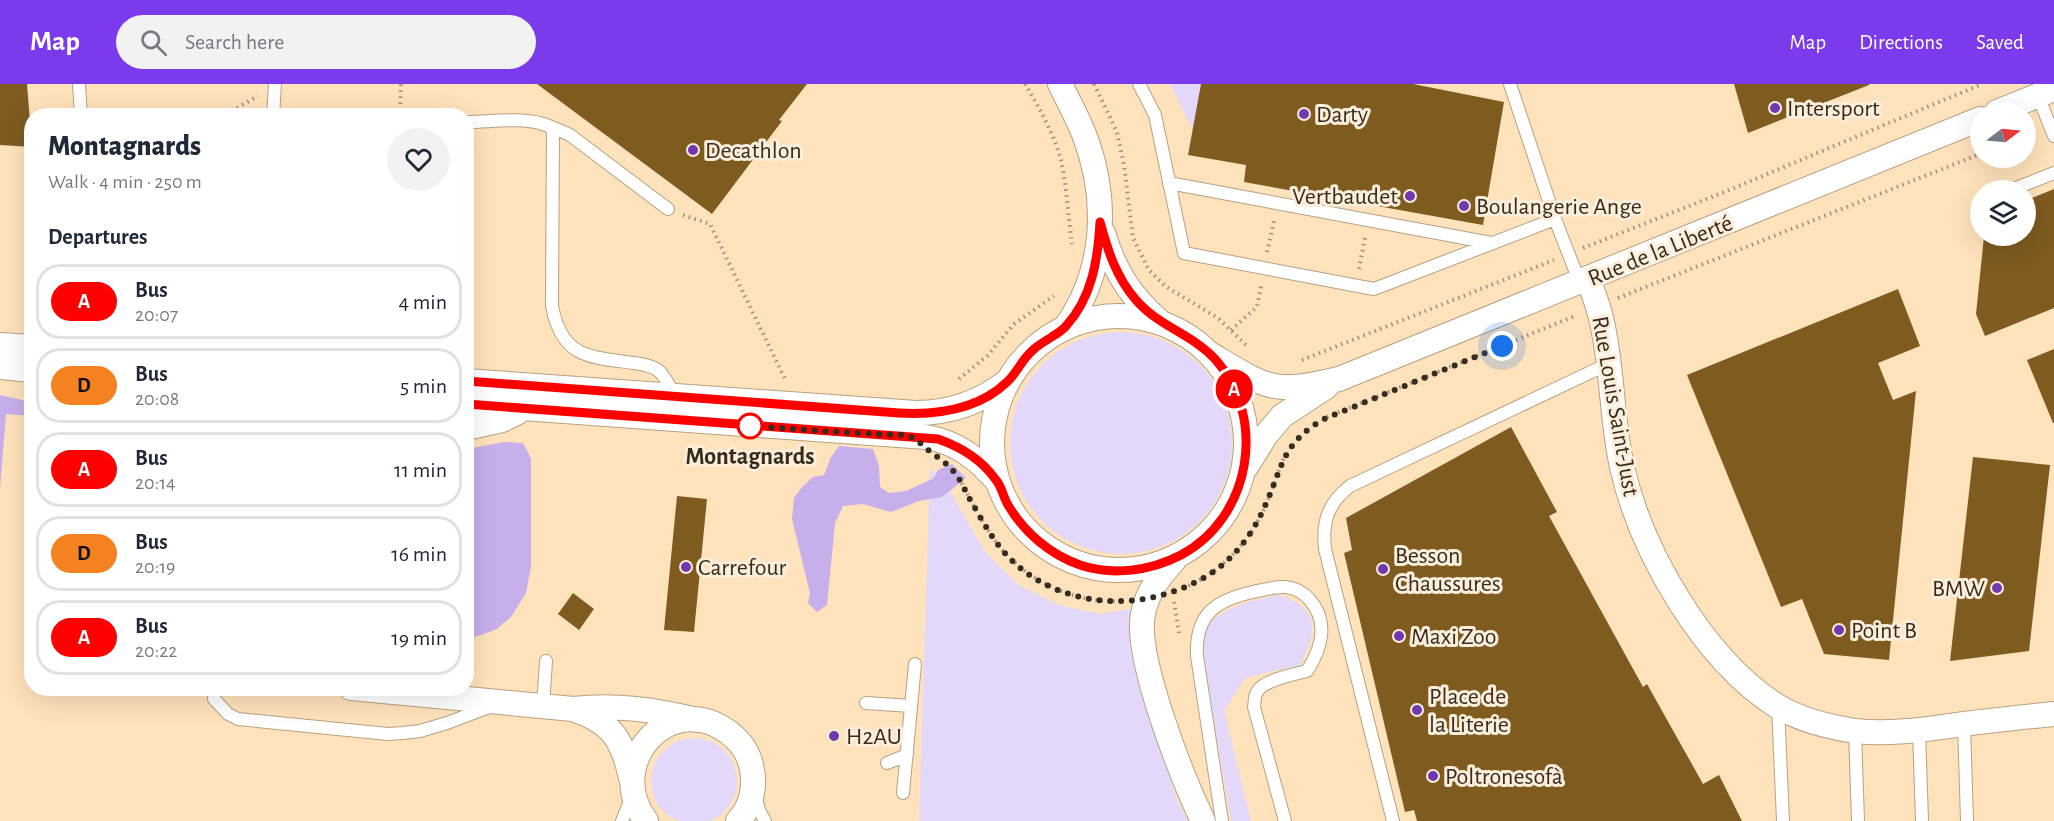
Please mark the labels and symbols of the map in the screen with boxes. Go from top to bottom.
place label: Intersport [1787,97,1880,121]
marker: Intersport [1768,101,1782,115]
north arrow [1970,102,2036,168]
place label: Darty [1316,103,1368,127]
marker: Darty [1297,107,1311,121]
place label: Decathlon [705,139,802,163]
marker: Decathlon [686,143,700,157]
place label: Vertbaudet [1292,185,1398,209]
marker: Vertbaudet [1403,189,1417,203]
place label: Boulangerie Ange [1476,195,1642,219]
marker: Boulangerie Ange [1457,199,1471,213]
street label: Rue de la Liberté [1585,211,1736,291]
street label: Rue Louis Saint-Just [1587,314,1643,498]
your location [1487,331,1517,361]
line badge: A [1214,370,1254,408]
marker: Montagnards [737,413,763,439]
place label: Montagnards [685,445,815,469]
place label: Besson Chaussures [1395,544,1501,596]
place label: Carrefour [698,556,786,580]
marker: Carrefour [679,560,693,574]
marker: Besson Chaussures [1376,562,1390,576]
place label: BMW [1932,577,1986,601]
marker: BMW [1990,581,2004,595]
place label: Point B [1851,619,1917,643]
marker: Point B [1832,623,1846,637]
place label: Maxi Zoo [1411,625,1497,649]
marker: Maxi Zoo [1392,629,1406,643]
place label: Place de la Literie [1429,685,1509,737]
marker: Place de la Literie [1410,703,1424,717]
place label: H2AU [846,725,902,749]
marker: H2AU [827,729,841,743]
place label: Poltronesofà [1445,765,1563,789]
marker: Poltronesofà [1426,769,1440,783]

